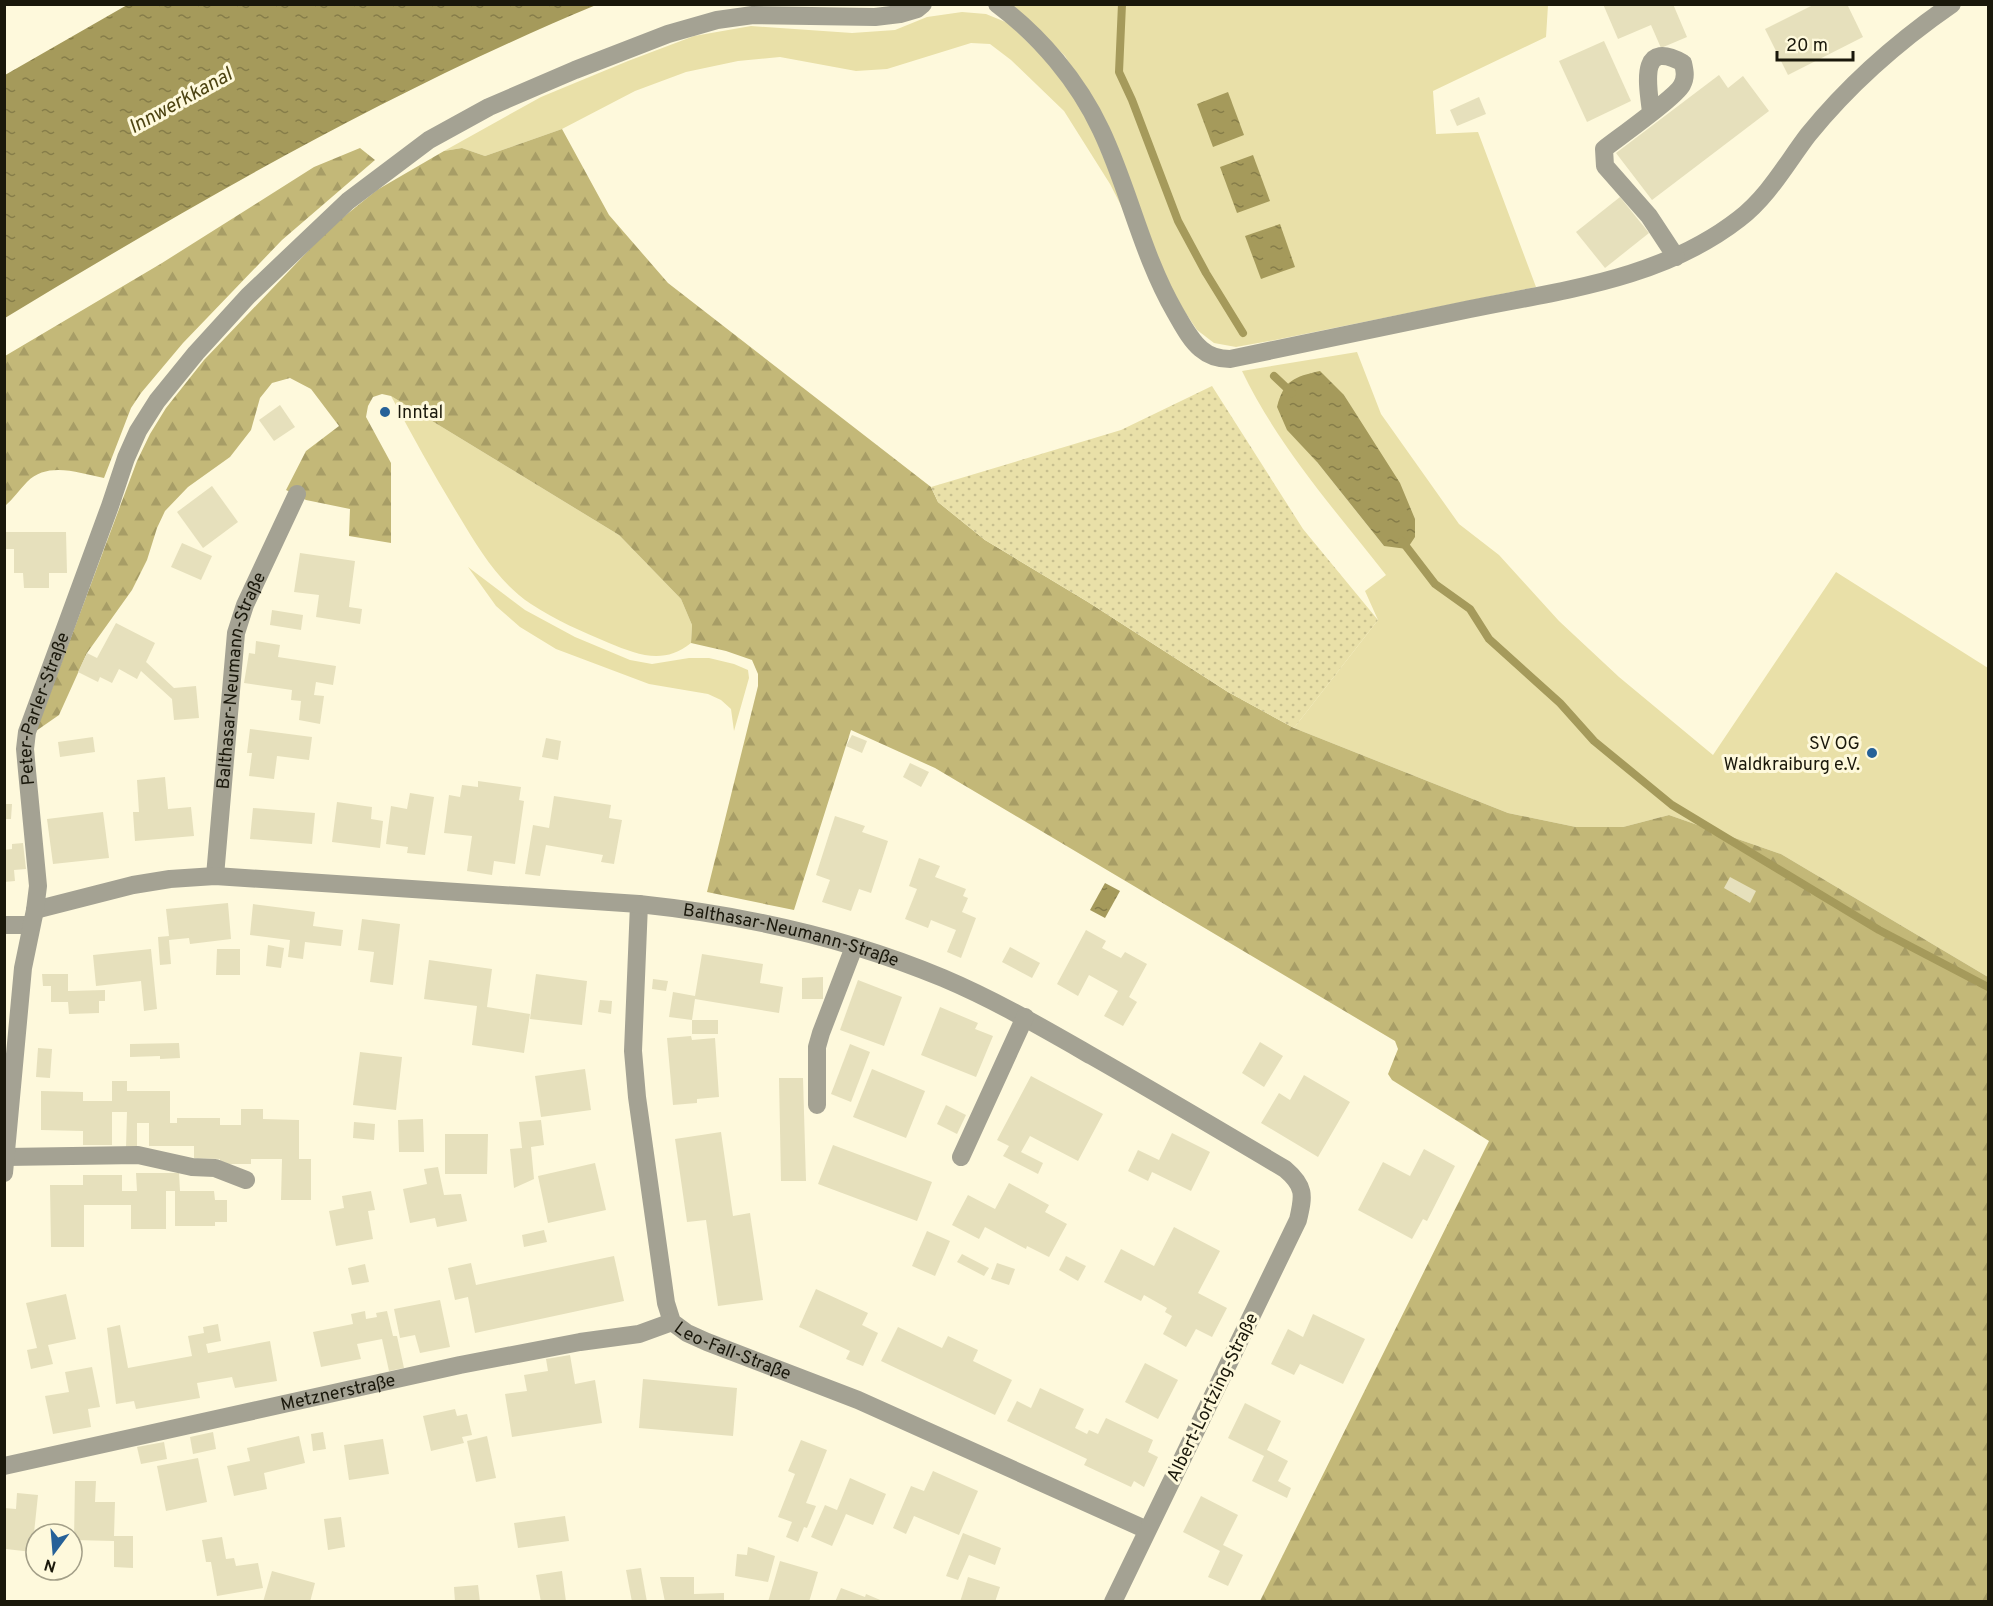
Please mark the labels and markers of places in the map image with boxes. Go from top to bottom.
place label: Inntal [397,402,443,425]
marker: Inntal [378,405,392,419]
place label: SV OG Waldkraiburg e.V. [1723,733,1860,777]
marker: SV OG Waldkraiburg e.V. [1865,746,1879,760]

